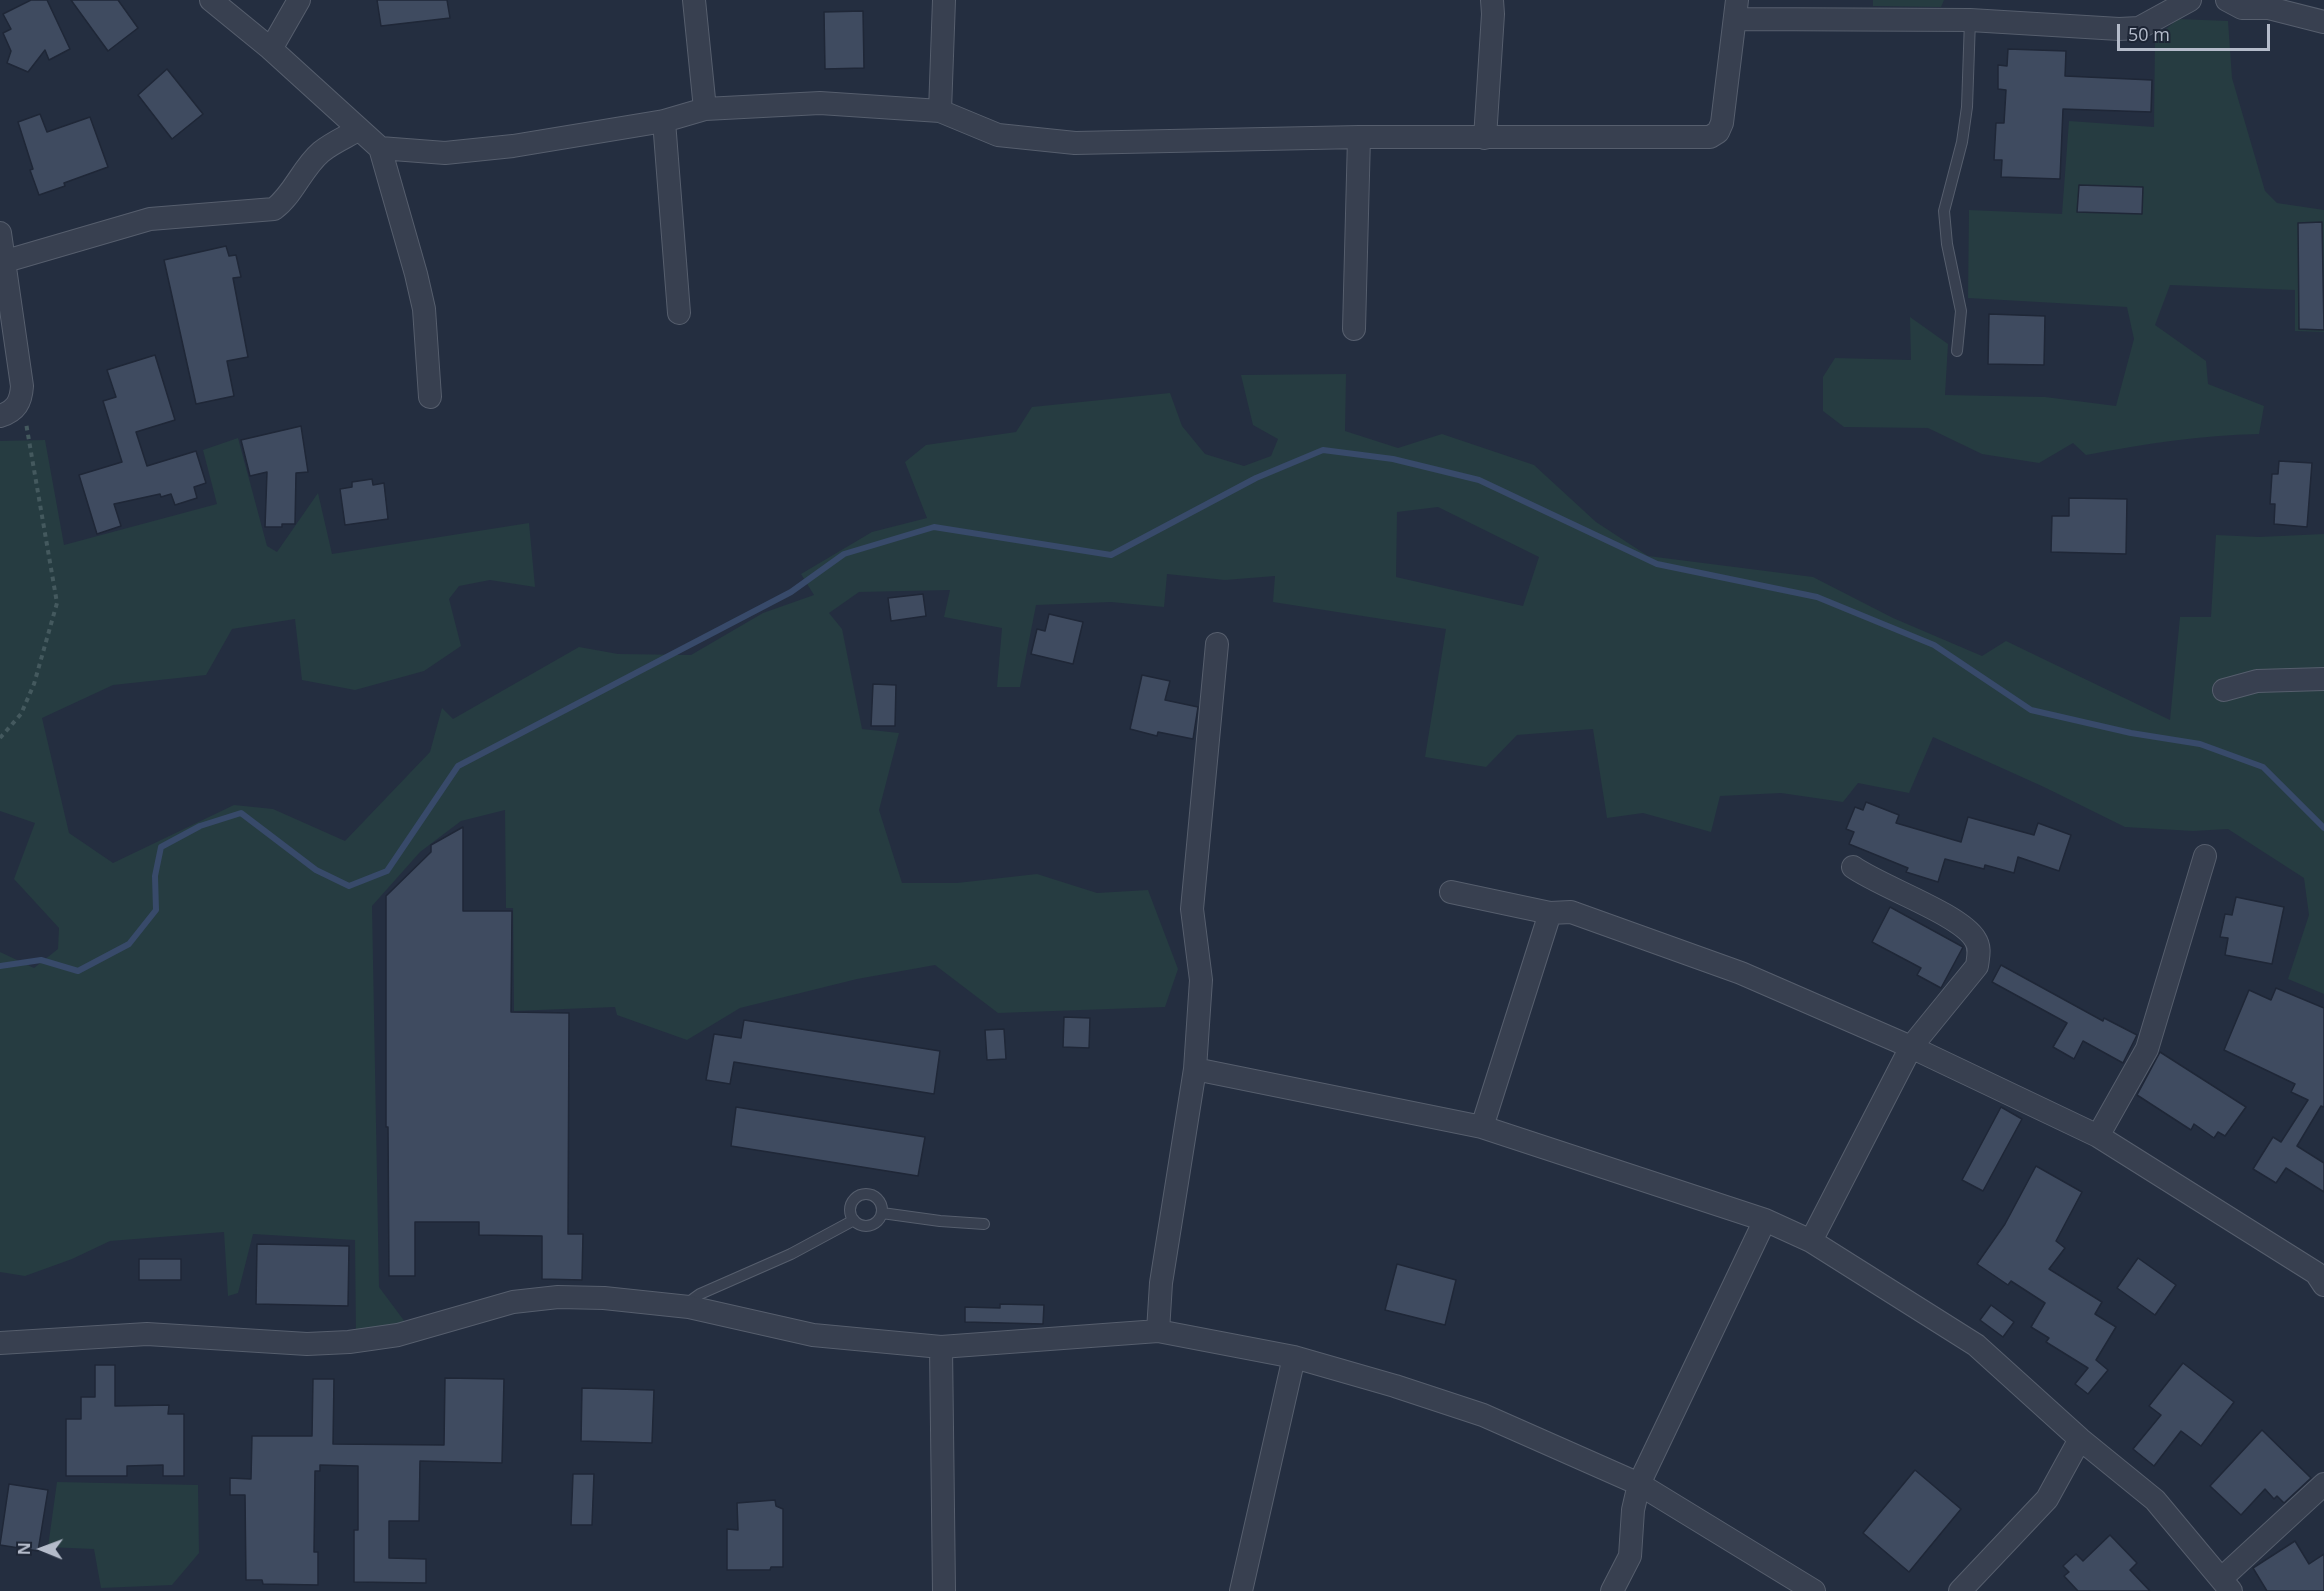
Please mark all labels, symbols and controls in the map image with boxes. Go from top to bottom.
scale bar [2120,12,2273,50]
text: 50 m [2128,22,2170,46]
north arrow [12,1519,72,1579]
text: N [13,1542,35,1555]

